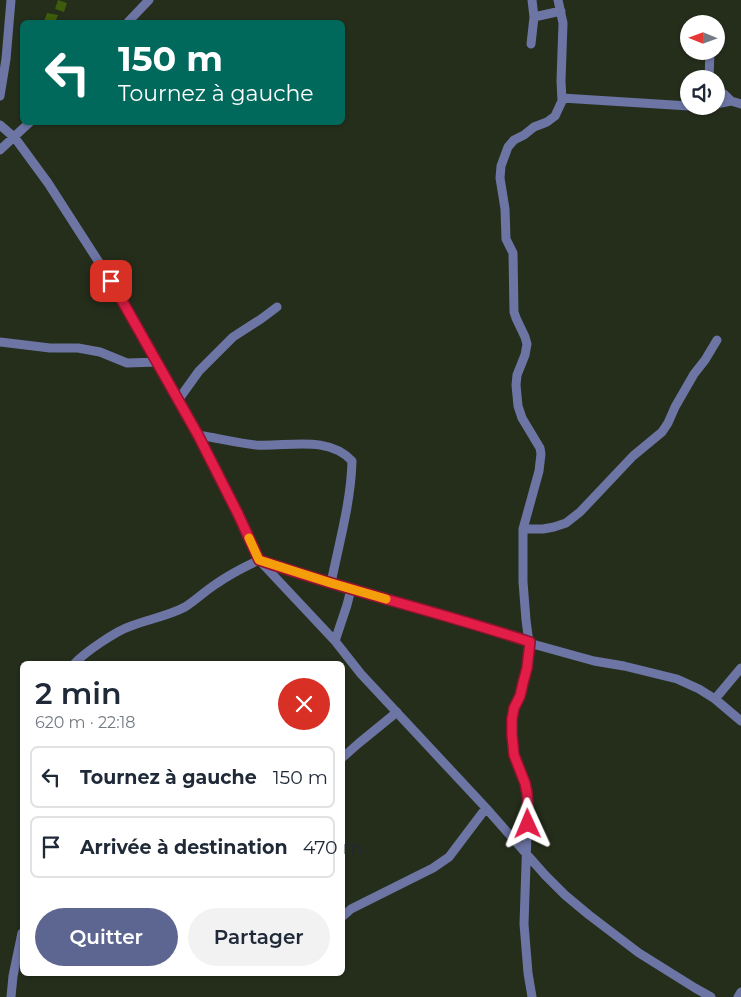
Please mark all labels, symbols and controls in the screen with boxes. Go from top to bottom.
north arrow [680,15,725,60]
map controls [680,15,725,115]
text: 150 m [118,37,223,80]
icon: left [35,40,100,105]
button: sound [680,70,725,115]
text: Tournez à gauche [118,80,314,107]
pin [90,260,132,302]
icon: arrive [97,267,125,295]
text: 2 min [35,675,122,712]
button: close [278,678,330,730]
text: 620 m · 22:18 [35,713,136,732]
icon: left [37,763,65,791]
text: Tournez à gauche [80,766,257,789]
text: 150 m [273,766,328,789]
position arrow [501,797,553,849]
icon: arrive [37,833,65,861]
text: Arrivée à destination [80,836,288,859]
text: 470 m [303,836,363,859]
button: Quitter [35,908,178,966]
button: Partager [188,908,330,966]

